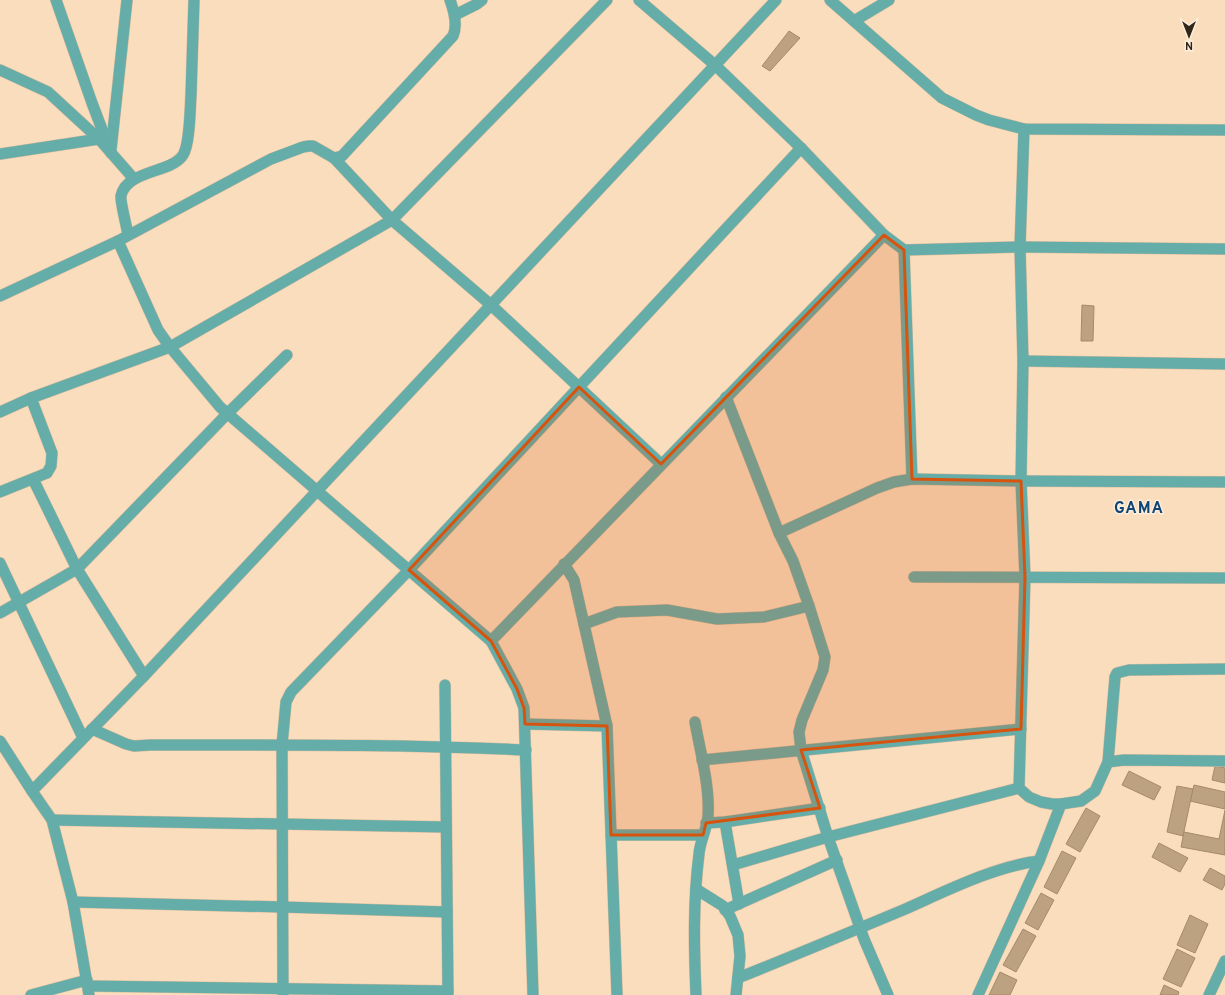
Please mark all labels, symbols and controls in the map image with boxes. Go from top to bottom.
north arrow [1169,16,1209,56]
text: N [1185,38,1193,52]
district label: GAMA [1114,499,1164,519]

